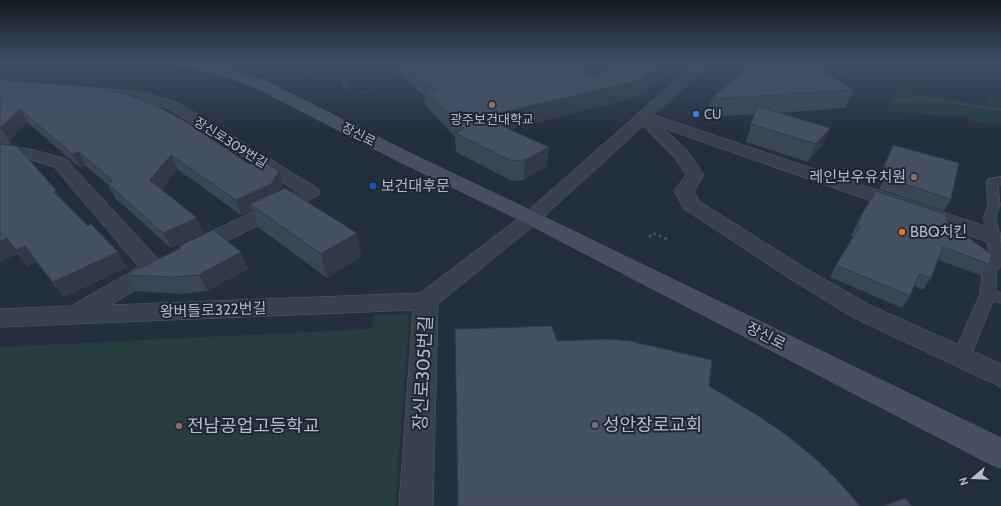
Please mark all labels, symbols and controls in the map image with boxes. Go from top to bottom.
marker: 광주보건대학교 [487,100,497,110]
place label: CU [704,106,721,122]
marker: CU [691,109,701,119]
place label: 광주보건대학교 [450,111,534,127]
street label: 장신로309번길 [191,113,271,171]
street label: 장신로 [339,119,379,149]
place label: 레인보우유치원 [809,168,906,186]
marker: 레인보우유치원 [909,172,919,182]
place label: 보건대후문 [381,177,450,195]
marker: 보건대후문 [368,181,378,191]
place label: BBQ치킨 [910,223,967,241]
marker: BBQ치킨 [897,227,907,237]
street label: 왕버들로322번길 [159,299,267,321]
street label: 장신로305번길 [409,315,437,431]
street label: 장신로 [743,319,789,353]
place label: 성안장로교회 [603,414,702,436]
place label: 전남공업고등학교 [187,415,319,437]
marker: 성안장로교회 [590,420,600,430]
marker: 전남공업고등학교 [174,421,184,431]
north arrow [953,458,993,498]
text: N [956,475,971,487]

